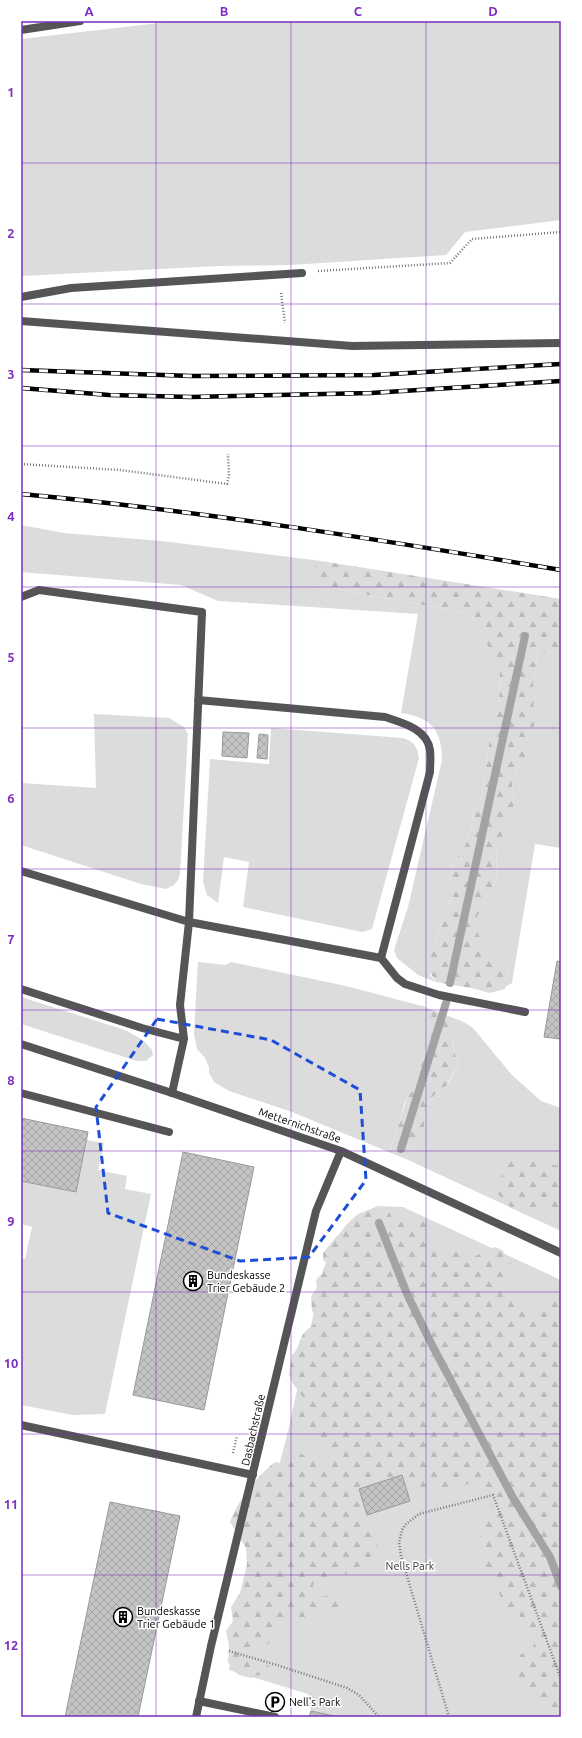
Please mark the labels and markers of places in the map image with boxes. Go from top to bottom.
place label: Bundeskasse Trier Gebäude 2 [207,1269,285,1294]
building icon: Bundeskasse Trier Gebäude 2 [182,1270,204,1292]
place label: Bundeskasse Trier Gebäude 1 [137,1605,215,1630]
building icon: Bundeskasse Trier Gebäude 1 [112,1606,134,1628]
parking icon: Nell's Park [264,1691,286,1713]
place label: Nell's Park [289,1696,341,1708]

